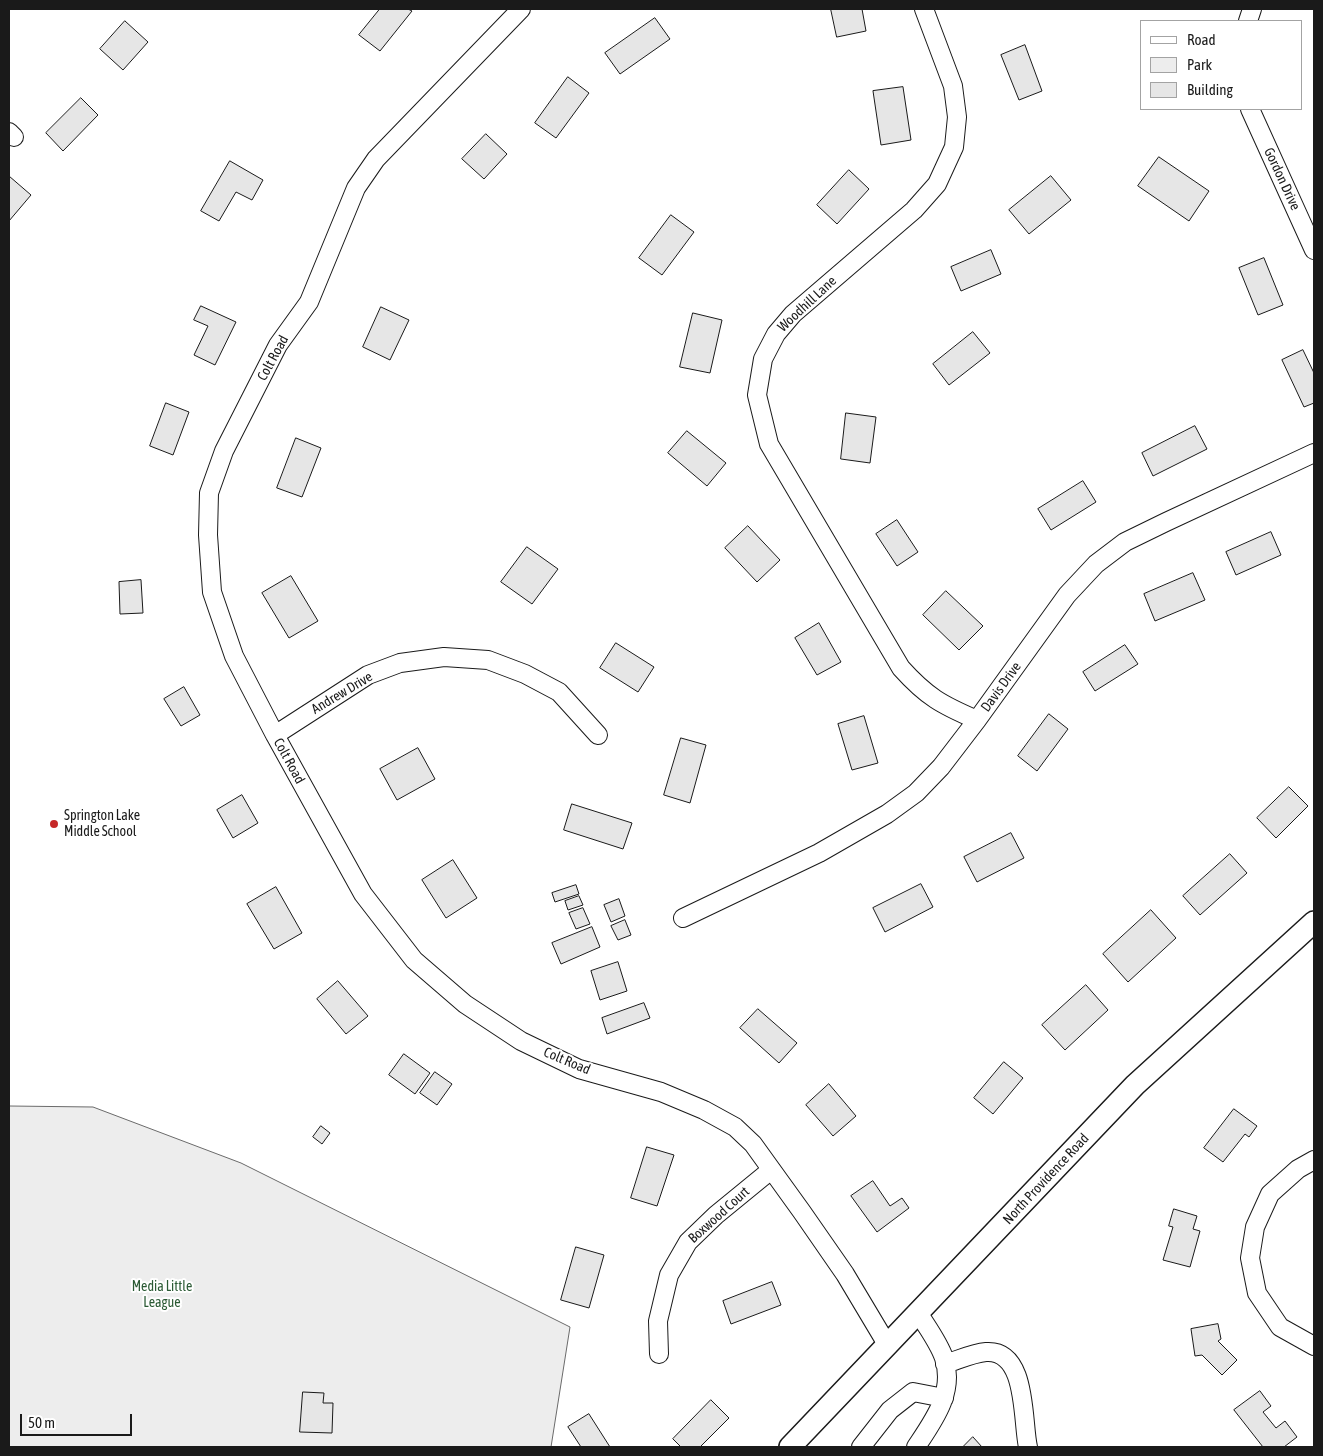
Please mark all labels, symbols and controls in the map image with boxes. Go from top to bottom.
legend [1140,20,1303,110]
text: Road [1187,31,1216,48]
text: Park [1187,56,1212,73]
text: Building [1187,81,1233,98]
street label: Gordon Drive [1260,145,1304,213]
street label: Woodhill Lane [774,273,840,335]
street label: Colt Road [254,332,292,384]
street label: Davis Drive [977,659,1025,715]
street label: Andrew Drive [308,668,376,718]
street label: Colt Road [270,735,308,787]
place label: Springton Lake Middle School [64,808,140,840]
marker: Springton Lake Middle School [48,818,60,830]
street label: Colt Road [541,1044,593,1078]
street label: North Providence Road [1000,1130,1092,1228]
street label: Boxwood Court [685,1183,753,1247]
park label: Media Little League [132,1279,192,1311]
scale bar [22,1404,135,1436]
text: 50 m [28,1414,55,1431]

